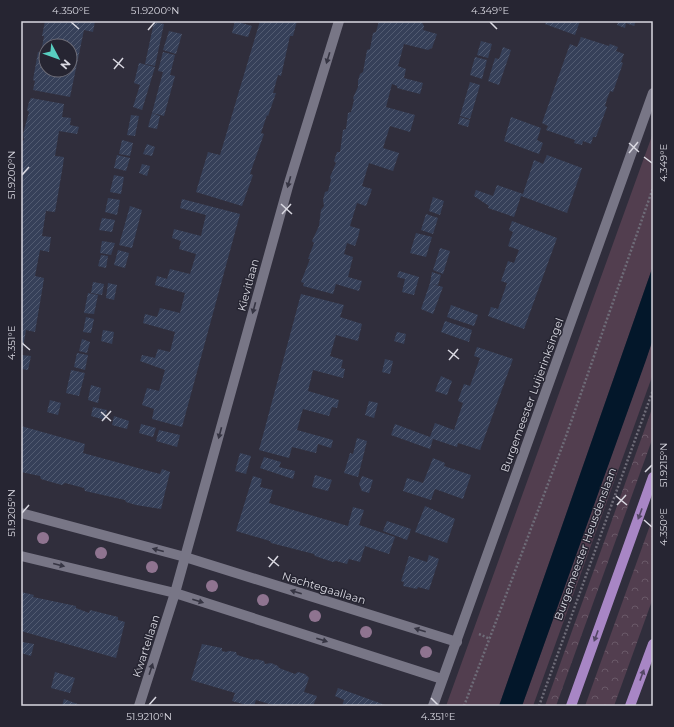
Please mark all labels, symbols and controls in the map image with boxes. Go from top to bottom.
text: 4.350°E [52,4,90,17]
text: 51.9200°N [131,4,179,17]
text: 4.349°E [471,4,509,17]
north arrow [38,38,78,78]
one-way arrow [325,53,331,65]
text: N [57,57,74,73]
text: 4.349°E [657,144,670,182]
text: 51.9200°N [5,151,18,199]
one-way arrow [286,177,292,189]
street label: Kievitlaan [234,257,262,313]
one-way arrow [251,301,257,314]
street label: Burgemeester Luijerinksingel [498,316,566,474]
text: 4.351°E [5,325,18,360]
one-way arrow [217,427,223,439]
text: 51.9215°N [657,443,670,487]
street label: Burgemeester Heusdenslaan [551,466,619,622]
text: 51.9205°N [5,489,18,537]
one-way arrow [637,508,643,520]
text: 4.350°E [657,508,670,546]
one-way arrow [152,547,164,553]
one-way arrow [53,562,65,568]
street label: Nachtegaallaan [280,569,368,607]
one-way arrow [289,588,301,594]
one-way arrow [193,598,205,604]
street label: Kwartellaan [129,613,163,679]
one-way arrow [413,627,425,633]
one-way arrow [593,630,599,642]
one-way arrow [316,638,328,644]
one-way arrow [148,663,154,675]
one-way arrow [639,669,645,681]
text: 51.9210°N [126,710,172,723]
text: 4.351°E [421,710,456,723]

